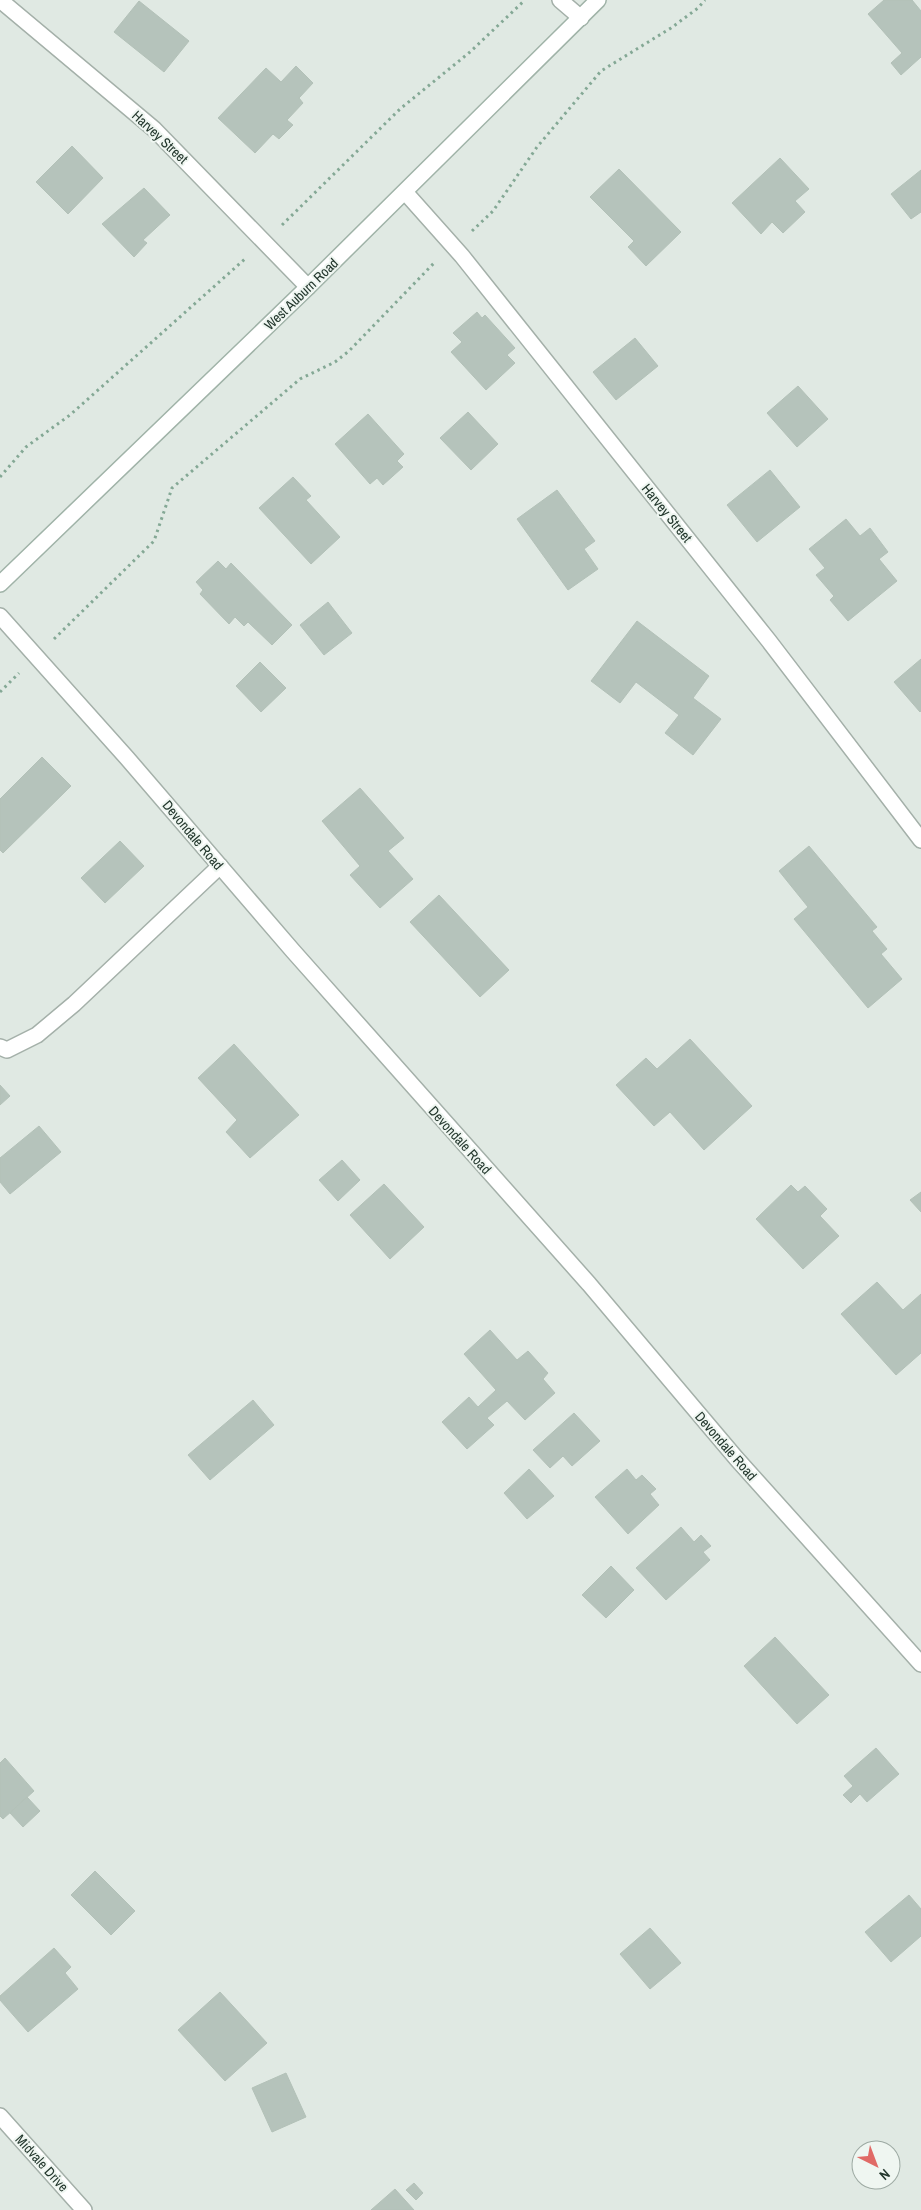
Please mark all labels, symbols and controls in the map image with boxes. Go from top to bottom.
street label: Harvey Street [128,106,192,168]
street label: West Auburn Road [260,254,342,334]
street label: Harvey Street [638,480,696,546]
street label: Devondale Road [159,796,227,874]
street label: Devondale Road [425,1102,495,1178]
street label: Devondale Road [691,1408,761,1484]
street label: Midvale Drive [12,2131,72,2195]
north arrow [851,2140,901,2190]
text: N [876,2165,894,2184]

